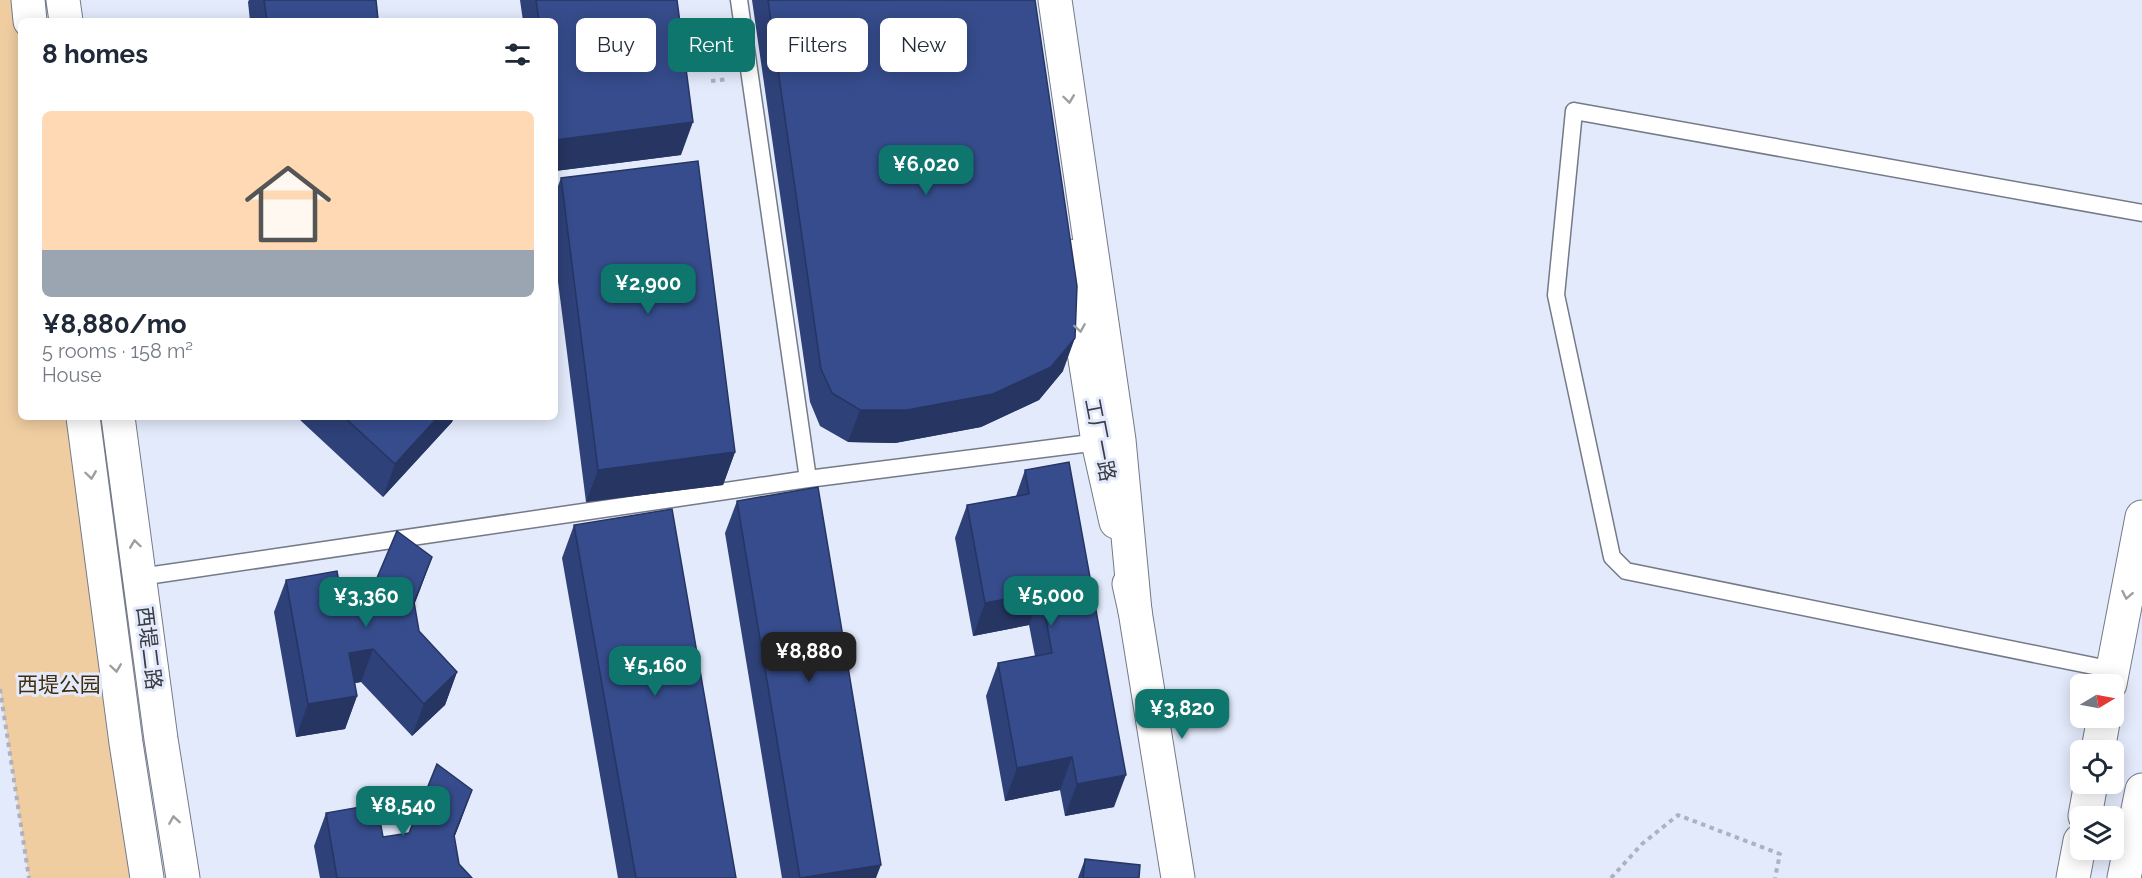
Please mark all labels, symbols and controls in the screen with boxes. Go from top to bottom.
chip: Buy [576,18,656,72]
chip: Rent [668,18,755,72]
chip: Filters [767,18,868,72]
chip: New [880,18,967,72]
icon: filters [501,38,534,71]
text: 8 homes [42,39,148,69]
one-way arrow [1063,95,1075,104]
pin: ¥6,020 [877,145,975,196]
icon: home [234,150,342,258]
text: ¥6,020 [893,152,959,176]
pin: ¥2,900 [599,264,697,315]
text: ¥2,900 [615,271,681,295]
text: ¥8,880/mo [42,309,187,339]
one-way arrow [1074,324,1086,333]
text: 5 rooms · 158 m² [42,339,193,363]
text: House [42,363,102,387]
street label: 工厂一路 [1080,396,1121,484]
one-way arrow [84,470,96,480]
one-way arrow [130,539,142,548]
pin: ¥5,000 [1002,576,1100,627]
pin: ¥3,360 [317,577,415,628]
text: ¥5,000 [1018,583,1084,607]
text: ¥3,360 [333,584,399,608]
one-way arrow [2121,590,2134,600]
street label: 西堤二路 [132,605,167,691]
pin: ¥8,880 [760,632,858,683]
text: ¥8,880 [775,639,843,663]
pin: ¥5,160 [606,646,704,697]
text: ¥5,160 [623,653,687,677]
one-way arrow [109,664,122,673]
park label: 西堤公园 [17,672,101,697]
north arrow [2070,674,2124,728]
map controls [2070,674,2124,860]
pin: ¥3,820 [1133,689,1231,740]
text: ¥3,820 [1149,696,1215,720]
button: locate [2070,740,2124,794]
pin: ¥8,540 [354,786,452,837]
text: ¥8,540 [370,793,436,817]
button: layers [2070,806,2124,860]
one-way arrow [168,816,180,825]

